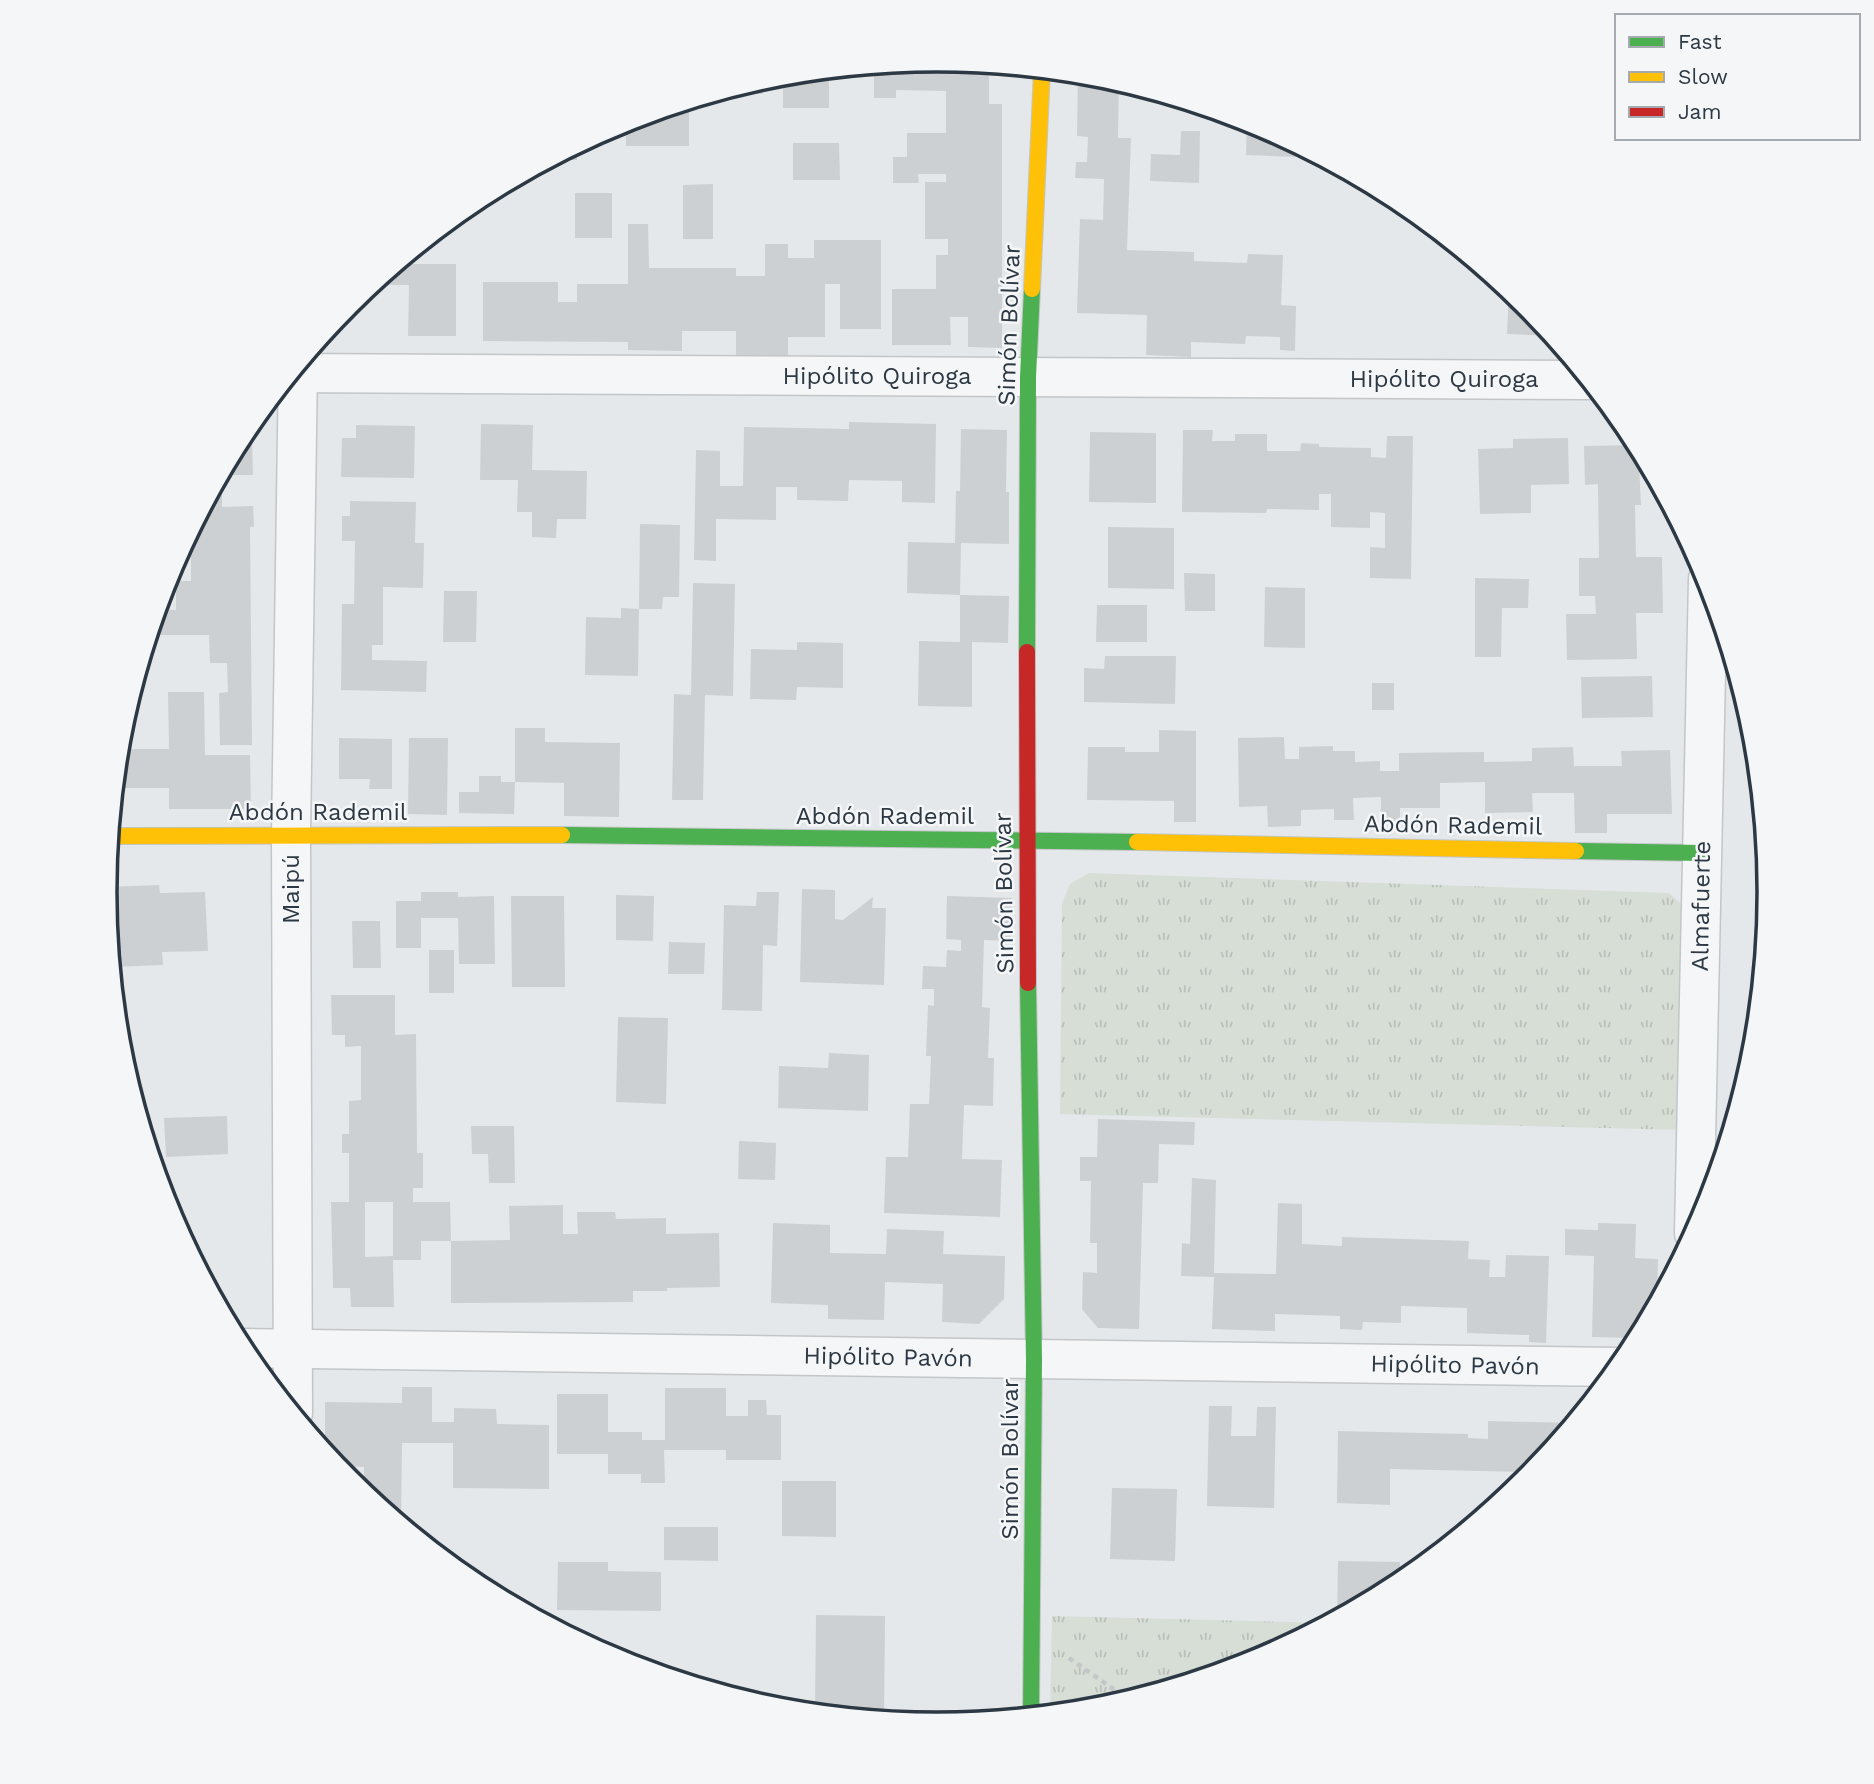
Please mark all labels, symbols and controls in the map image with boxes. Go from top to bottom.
legend [1615,14,1860,140]
text: Fast [1678,29,1722,54]
text: Slow [1678,64,1728,89]
text: Jam [1678,99,1721,124]
street label: Simón Bolívar [992,244,1026,406]
street label: Hipólito Quiroga [782,362,972,390]
street label: Hipólito Quiroga [1349,365,1539,393]
street label: Abdón Rademil [229,798,408,826]
street label: Abdón Rademil [796,802,975,830]
street label: Abdón Rademil [1364,809,1543,841]
street label: Simón Bolívar [989,812,1019,974]
street label: Almafuerte [1686,840,1716,972]
street label: Maipú [277,854,305,924]
street label: Hipólito Pavón [803,1342,973,1372]
street label: Hipólito Pavón [1370,1350,1540,1380]
street label: Simón Bolívar [996,1378,1024,1540]

